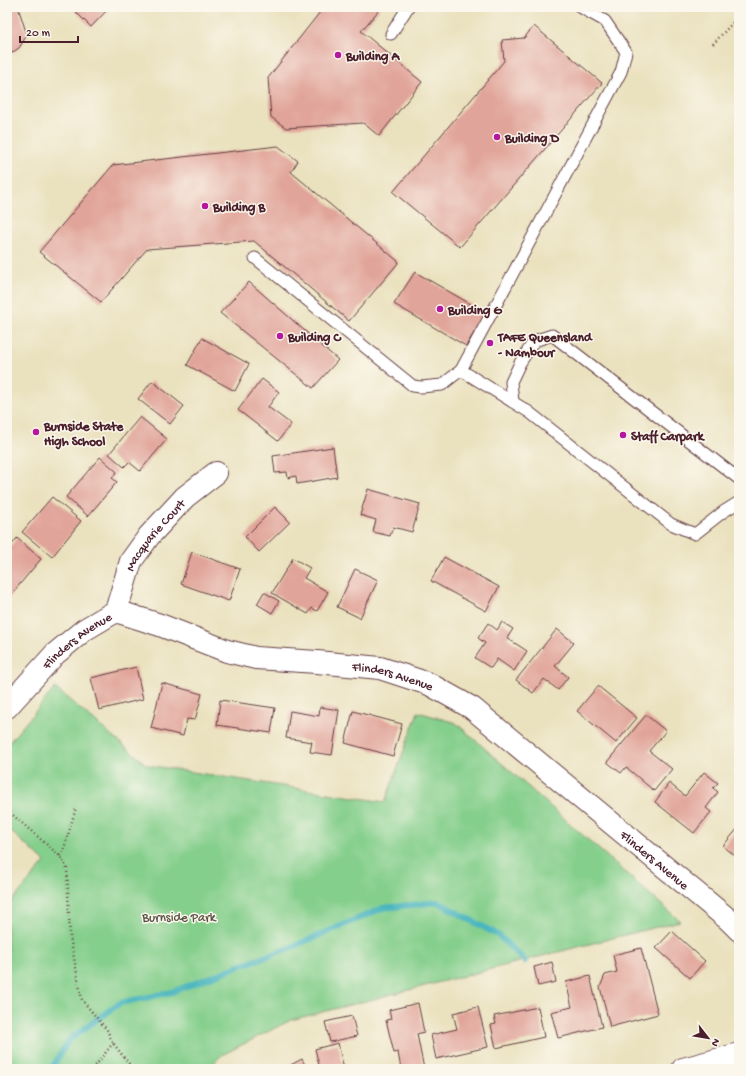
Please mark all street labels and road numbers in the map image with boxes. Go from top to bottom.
street label: Macquarie Court [123,496,190,573]
street label: Flinders Avenue [39,610,115,674]
street label: Flinders Avenue [350,660,436,695]
street label: Flinders Avenue [616,828,691,894]

